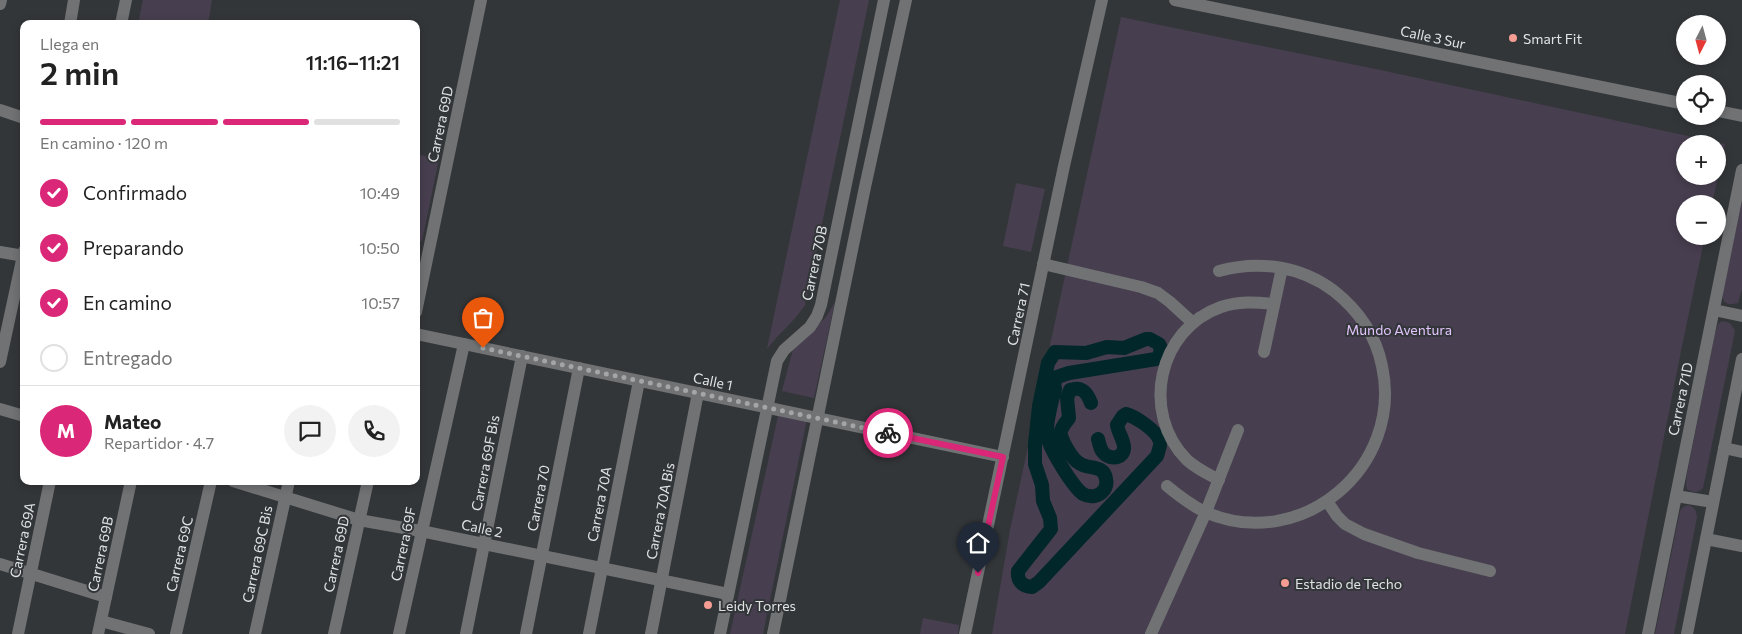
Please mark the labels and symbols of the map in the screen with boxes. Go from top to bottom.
north arrow [1676,15,1726,65]
street label: Calle 3 Sur [1399,22,1468,52]
place label: Smart Fit [1523,30,1582,47]
marker: Smart Fit [1507,32,1519,44]
street label: Carrera 69D [424,84,456,164]
street label: Carrera 70B [798,224,830,302]
street label: Carrera 71 [1003,281,1033,347]
pin [462,297,504,348]
park label: Mundo Aventura [1346,321,1452,338]
street label: Carrera 71D [1664,361,1696,437]
street label: Calle 1 [692,369,734,393]
courier [863,408,913,458]
street label: Carrera 69F Bis [467,414,503,512]
street label: Carrera 70A Bis [642,461,678,561]
street label: Carrera 70 [523,463,553,533]
street label: Carrera 70A [583,464,615,543]
street label: Carrera 69A [6,500,38,579]
street label: Carrera 69C Bis [238,504,276,604]
street label: Carrera 69F [387,505,419,583]
street label: Carrera 69D [320,514,352,594]
street label: Carrera 69B [84,515,116,593]
street label: Carrera 69C [162,515,196,593]
street label: Calle 2 [460,515,504,541]
pin [957,522,999,573]
place label: Estadio de Techo [1295,575,1402,592]
marker: Estadio de Techo [1279,577,1291,589]
place label: Leidy Torres [718,597,796,614]
marker: Leidy Torres [702,599,714,611]

